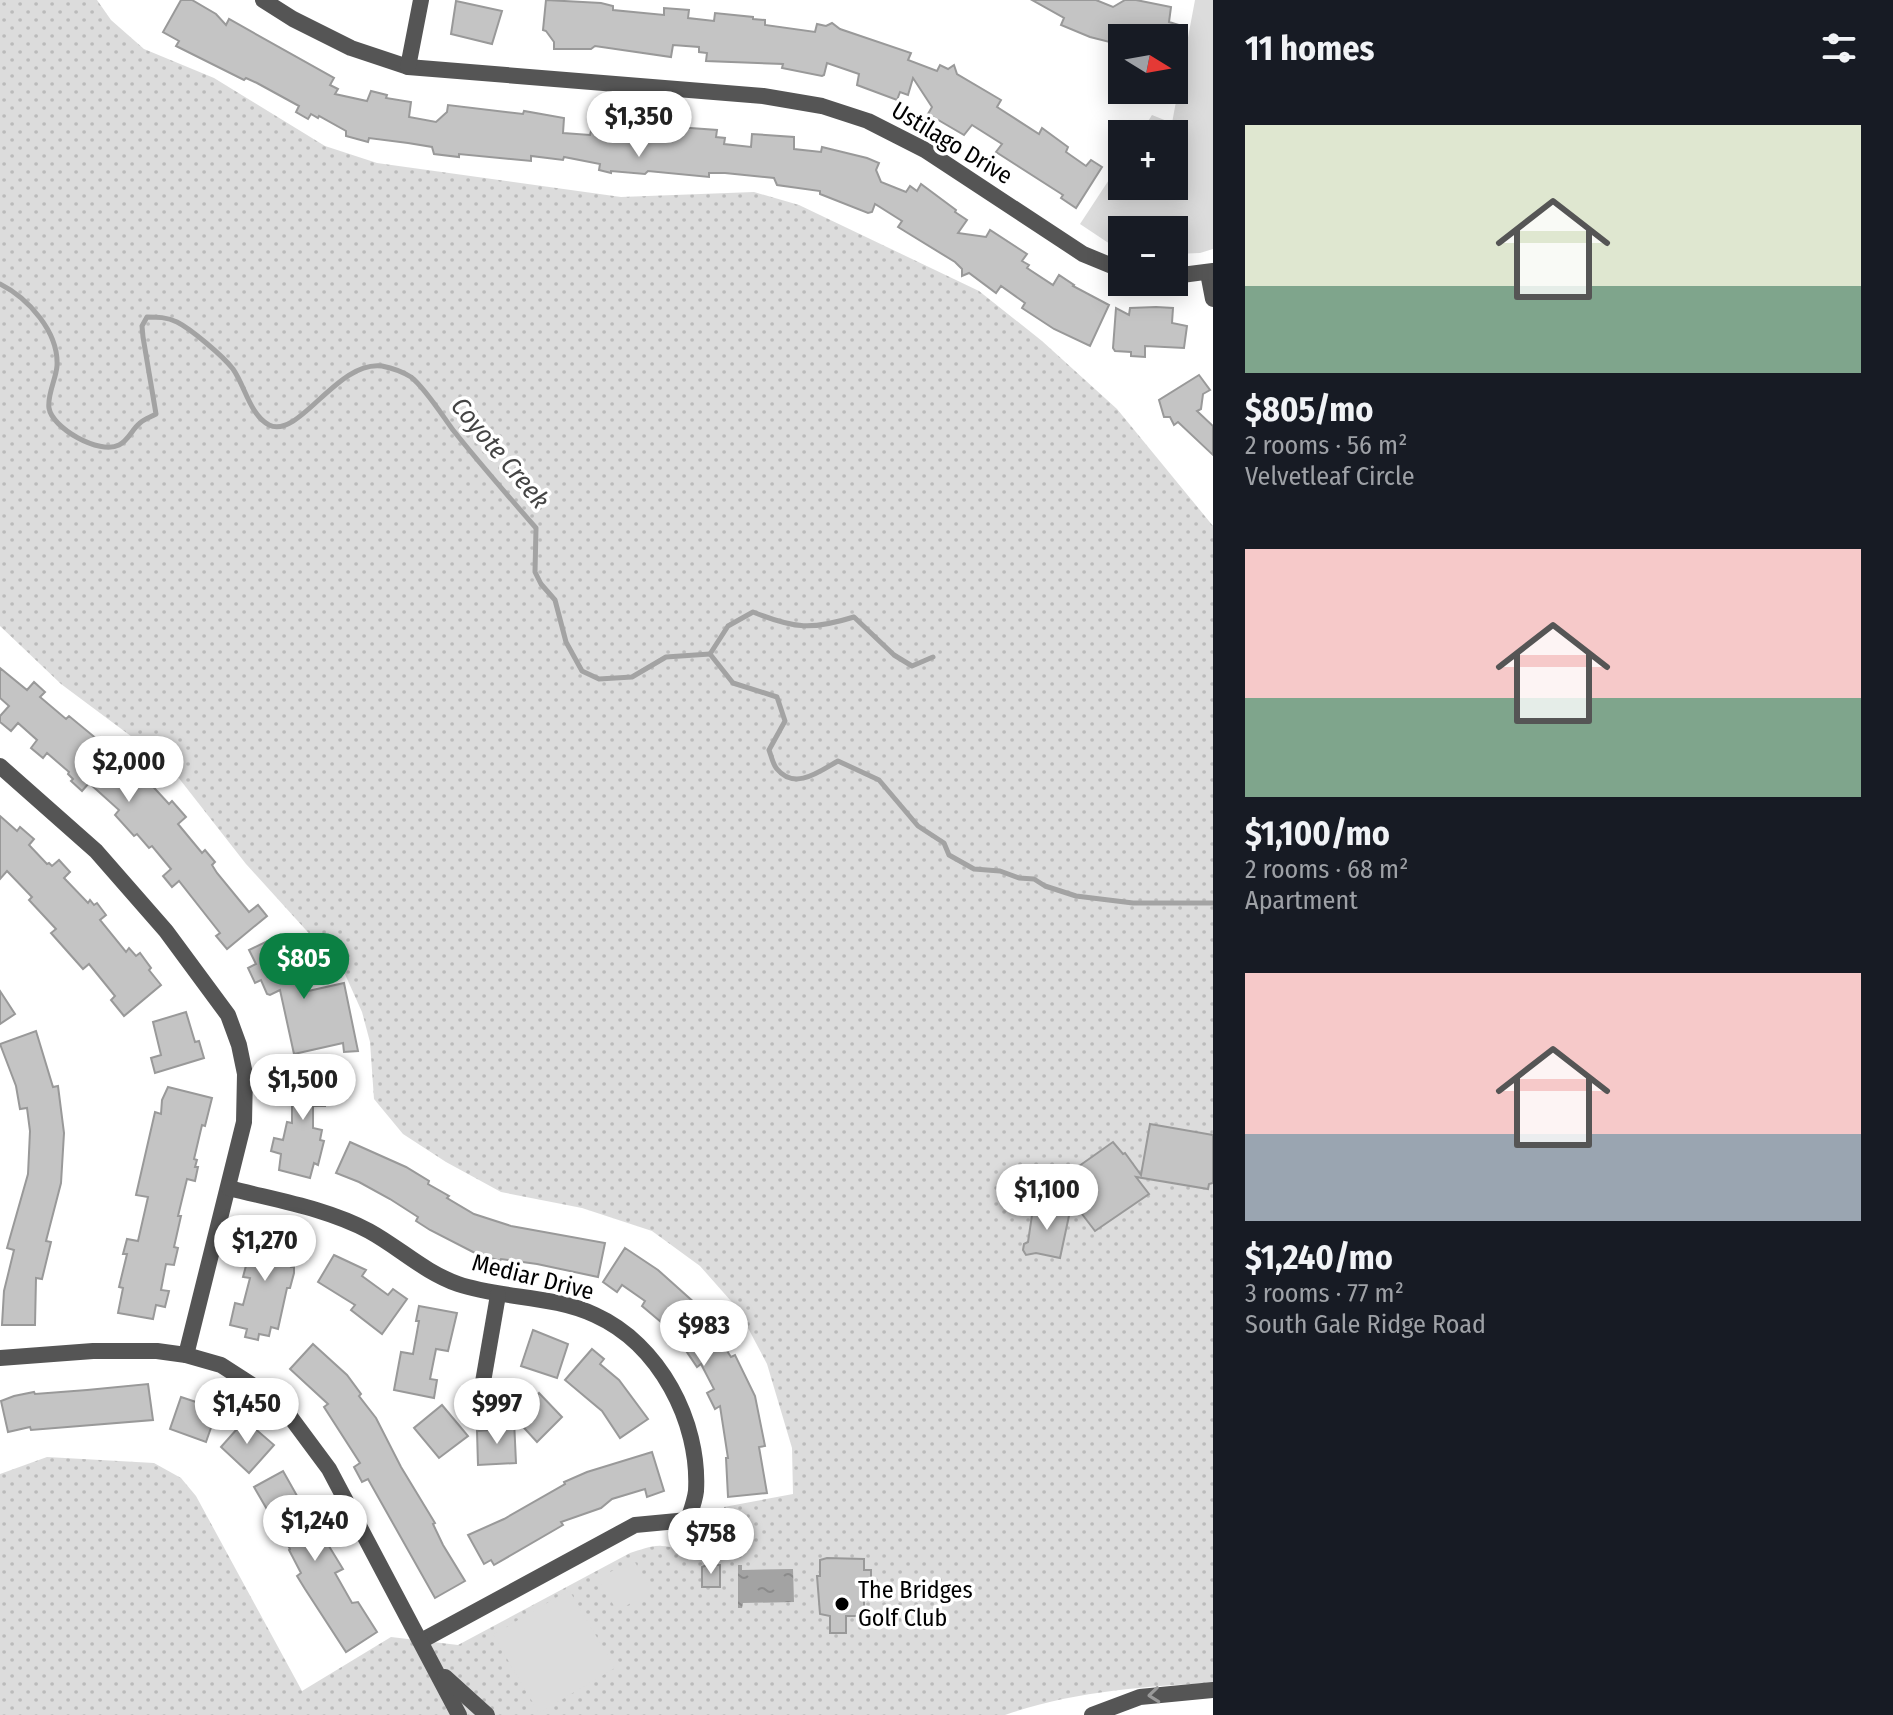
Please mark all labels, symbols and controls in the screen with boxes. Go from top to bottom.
north arrow [1108,24,1188,104]
map controls [1108,24,1188,296]
icon: filters [1817,26,1861,70]
text: 11 homes [1245,28,1374,69]
pin: $1,350 [574,91,704,159]
street label: Ustilago Drive [887,96,1017,190]
text: $1,350 [605,101,673,132]
button: + [1108,120,1188,200]
icon: home [1481,177,1625,321]
button: − [1108,216,1188,296]
text: $805/mo [1245,389,1373,430]
water label: Coyote Creek [444,391,556,515]
text: 2 rooms · 56 m² [1245,430,1407,461]
text: Velvetleaf Circle [1245,461,1415,492]
icon: home [1481,601,1625,745]
pin: $2,000 [64,736,194,804]
text: $2,000 [93,746,165,777]
text: $1,100/mo [1245,813,1390,854]
text: 2 rooms · 68 m² [1245,854,1408,885]
text: Apartment [1245,885,1358,916]
pin: $805 [257,933,351,1001]
text: $805 [277,943,331,974]
icon: home [1481,1025,1625,1169]
pin: $1,500 [238,1054,368,1122]
text: $1,500 [268,1064,338,1095]
pin: $1,100 [982,1164,1112,1232]
text: $1,100 [1014,1174,1080,1205]
pin: $1,270 [200,1215,330,1283]
text: $1,270 [232,1225,298,1256]
text: $1,240/mo [1245,1237,1393,1278]
street label: Mediar Drive [469,1248,597,1306]
text: 3 rooms · 77 m² [1245,1278,1404,1309]
pin: $983 [657,1300,751,1368]
text: South Gale Ridge Road [1245,1309,1486,1340]
text: $983 [678,1310,730,1341]
pin: $1,450 [182,1378,312,1446]
pin: $997 [450,1378,544,1446]
text: $1,450 [213,1388,281,1419]
text: $997 [472,1388,522,1419]
pin: $1,240 [250,1495,380,1563]
text: $1,240 [281,1505,349,1536]
pin: $758 [664,1508,758,1576]
text: $758 [686,1518,736,1549]
place label: The Bridges Golf Club [858,1576,973,1632]
marker: The Bridges Golf Club [833,1595,851,1613]
one-way arrow [1147,1686,1161,1703]

